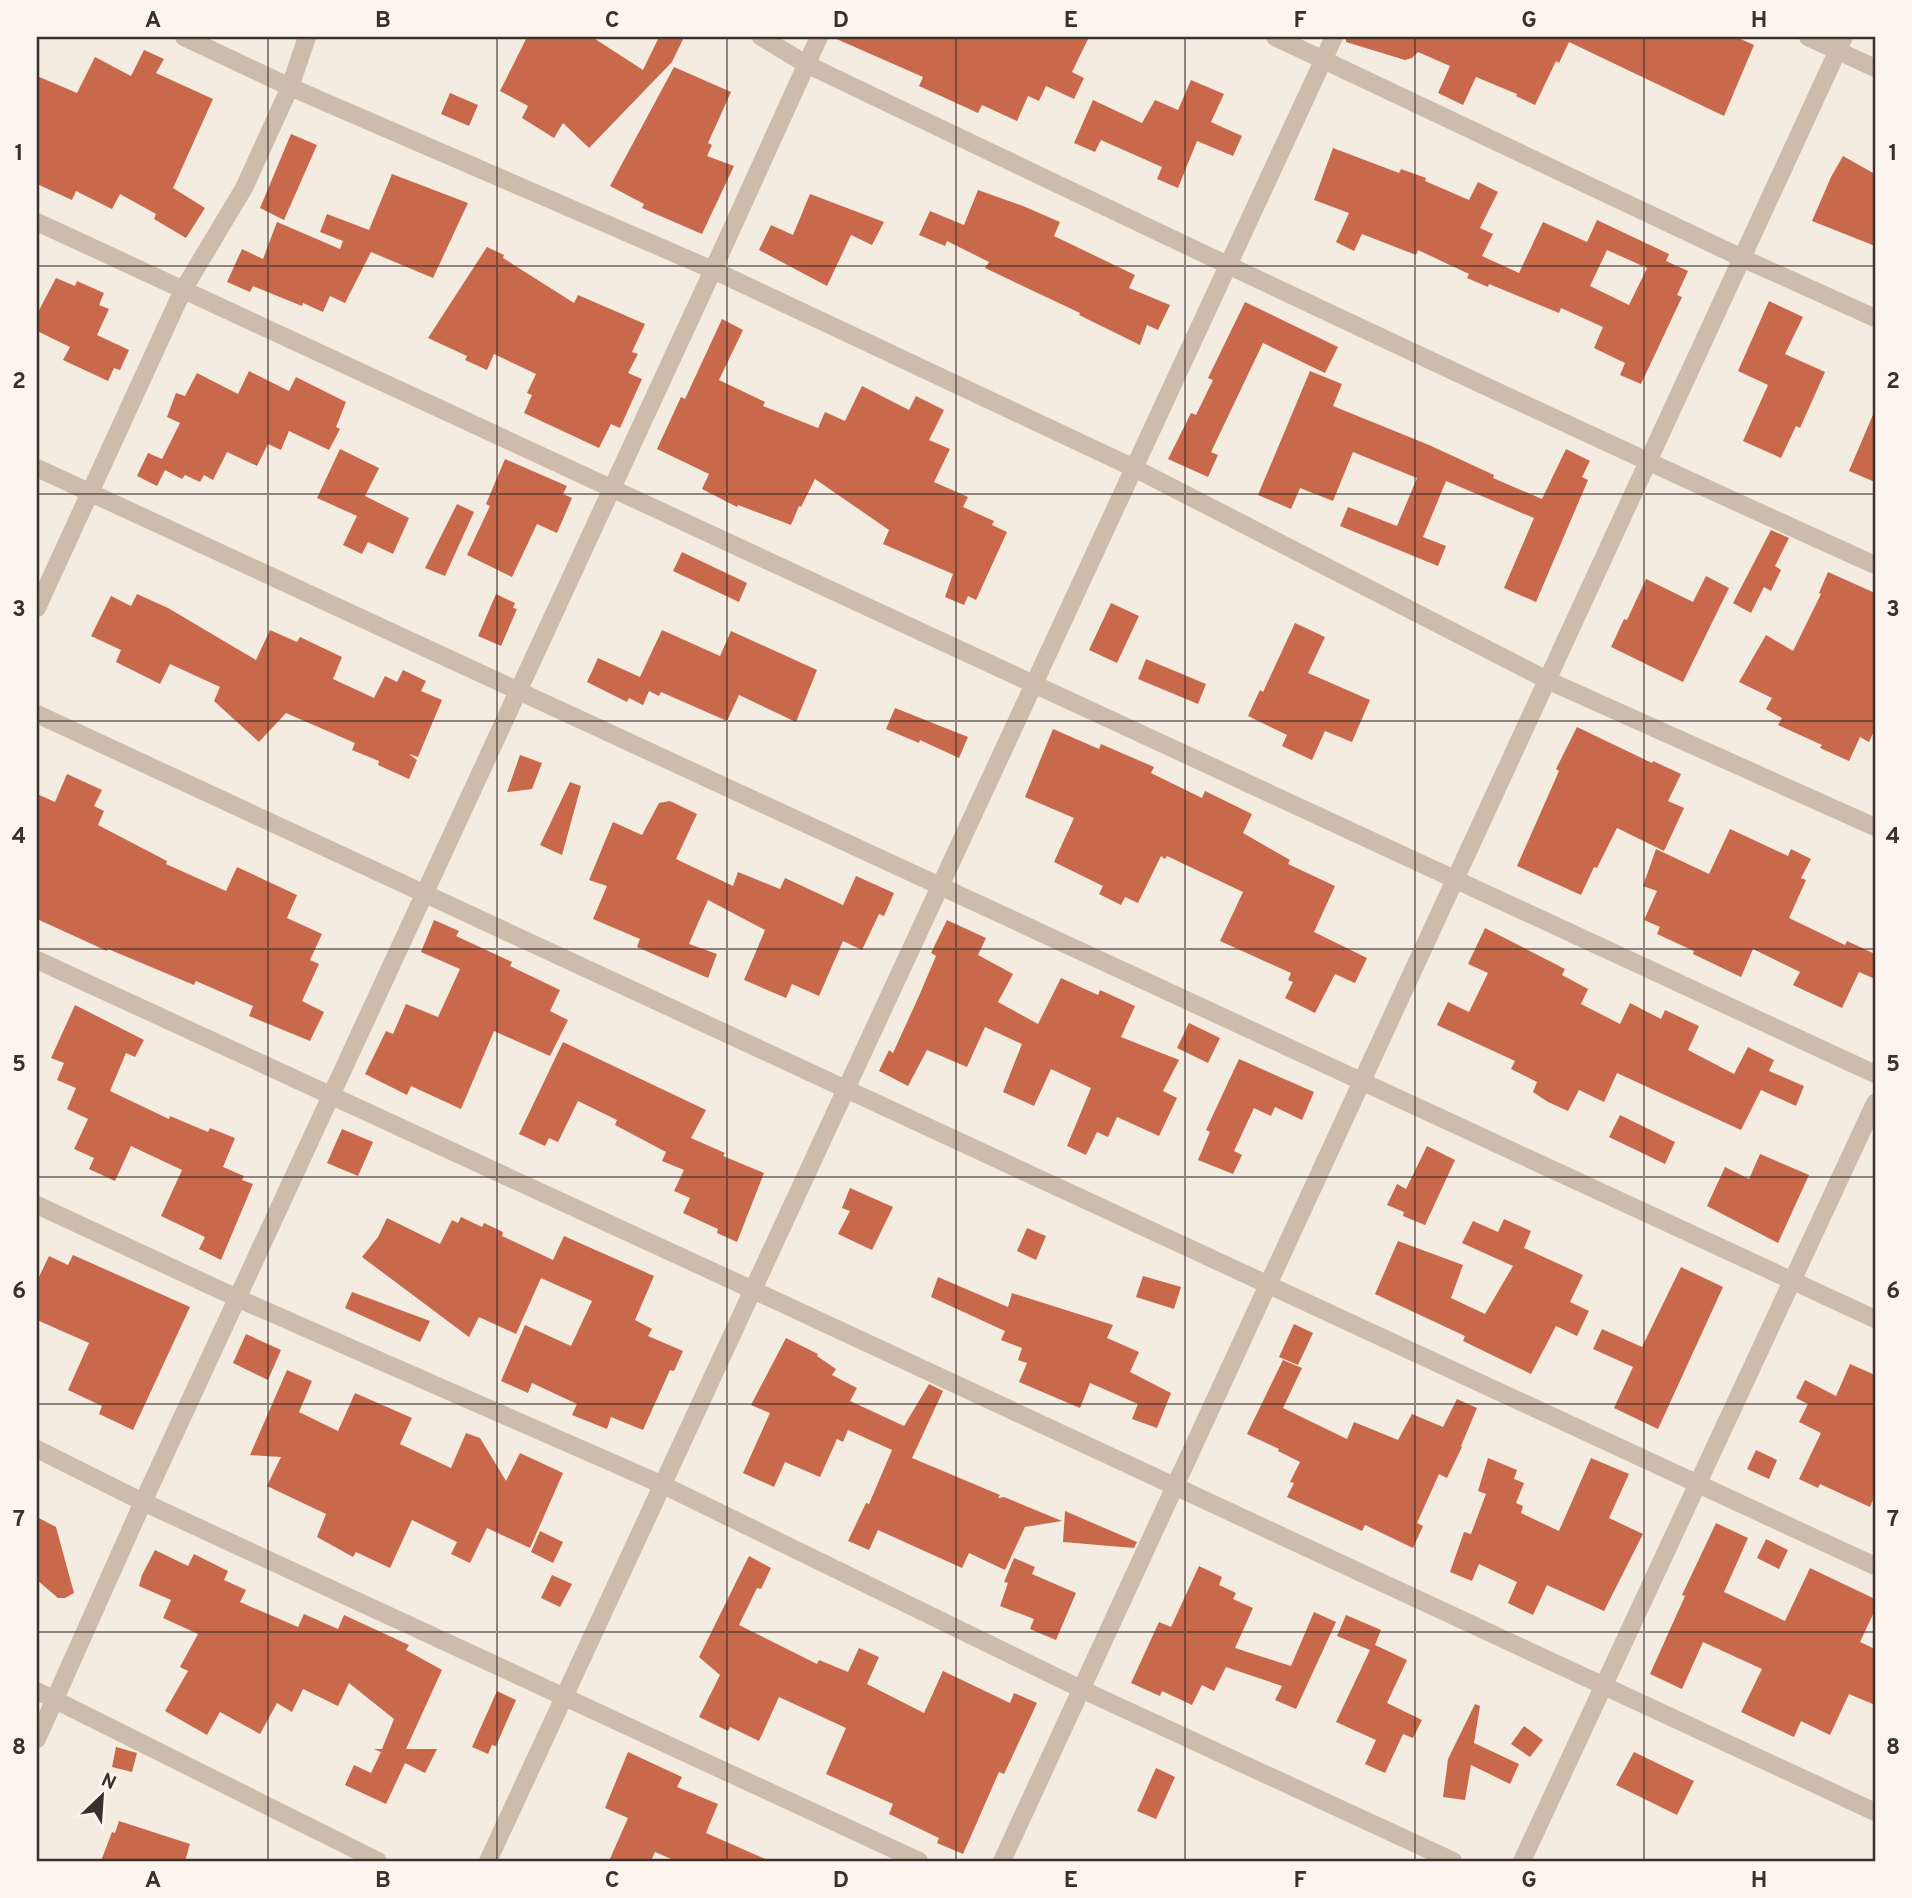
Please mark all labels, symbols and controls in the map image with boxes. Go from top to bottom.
text: A [145,7,161,36]
text: B [375,7,391,36]
text: C [605,7,619,36]
text: D [833,7,849,36]
text: E [1064,7,1078,36]
text: F [1293,7,1307,36]
text: G [1521,7,1537,36]
text: H [1751,7,1767,36]
text: 1 [14,140,24,169]
text: 1 [1888,140,1898,169]
text: 2 [12,368,26,397]
text: 2 [1886,368,1900,397]
text: 3 [12,596,26,625]
text: 3 [1886,596,1900,625]
text: 4 [12,823,26,852]
text: 4 [1886,823,1900,852]
text: 5 [12,1051,26,1080]
text: 5 [1886,1051,1900,1080]
text: 6 [12,1278,26,1307]
text: 6 [1886,1278,1900,1307]
text: 7 [13,1506,25,1535]
text: 7 [1887,1506,1899,1535]
text: 8 [12,1734,26,1763]
text: 8 [1886,1734,1900,1763]
north arrow [66,1762,136,1832]
text: N [97,1769,120,1796]
text: A [145,1867,161,1896]
text: B [375,1867,391,1896]
text: C [605,1867,619,1896]
text: D [833,1867,849,1896]
text: E [1064,1867,1078,1896]
text: F [1293,1867,1307,1896]
text: G [1521,1867,1537,1896]
text: H [1751,1867,1767,1896]

